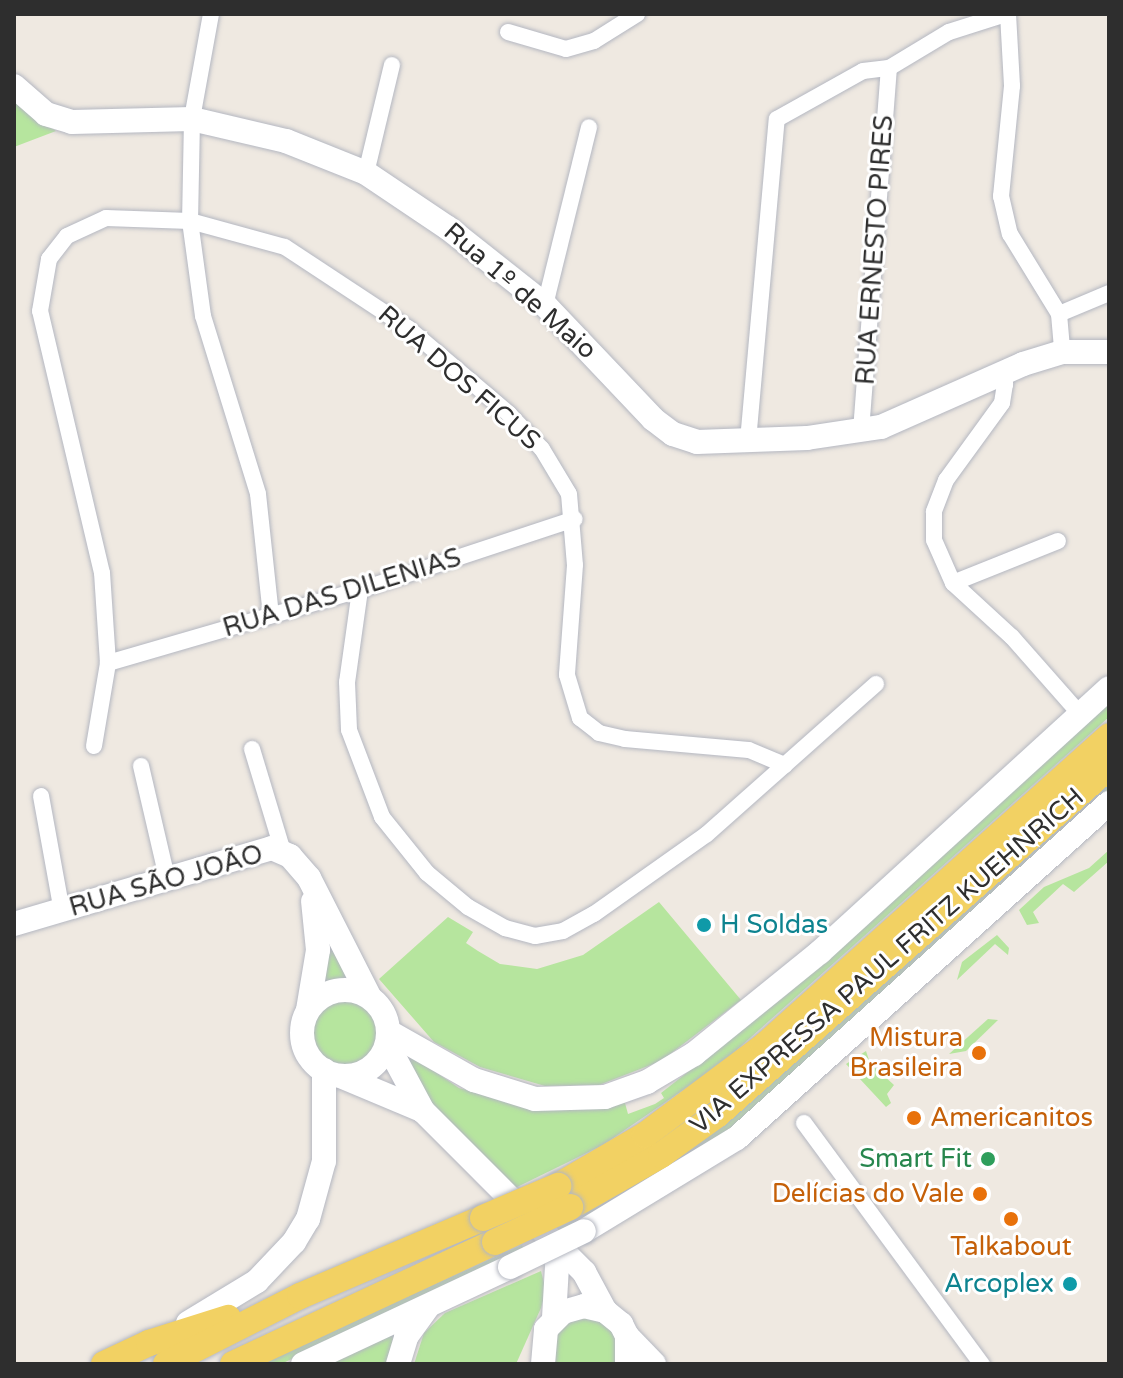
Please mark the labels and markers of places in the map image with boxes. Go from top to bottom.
place label: H Soldas [720,909,828,941]
marker: H Soldas [695,916,713,934]
place label: Mistura Brasileira [849,1022,963,1084]
marker: Mistura Brasileira [970,1044,988,1062]
place label: Americanitos [930,1102,1093,1134]
marker: Americanitos [905,1109,923,1127]
place label: Smart Fit [859,1143,972,1175]
marker: Smart Fit [979,1150,997,1168]
place label: Delícias do Vale [772,1178,964,1210]
marker: Delícias do Vale [971,1185,989,1203]
marker: Talkabout [1002,1210,1020,1228]
place label: Talkabout [950,1231,1072,1263]
place label: Arcoplex [944,1268,1054,1300]
marker: Arcoplex [1061,1275,1079,1293]

